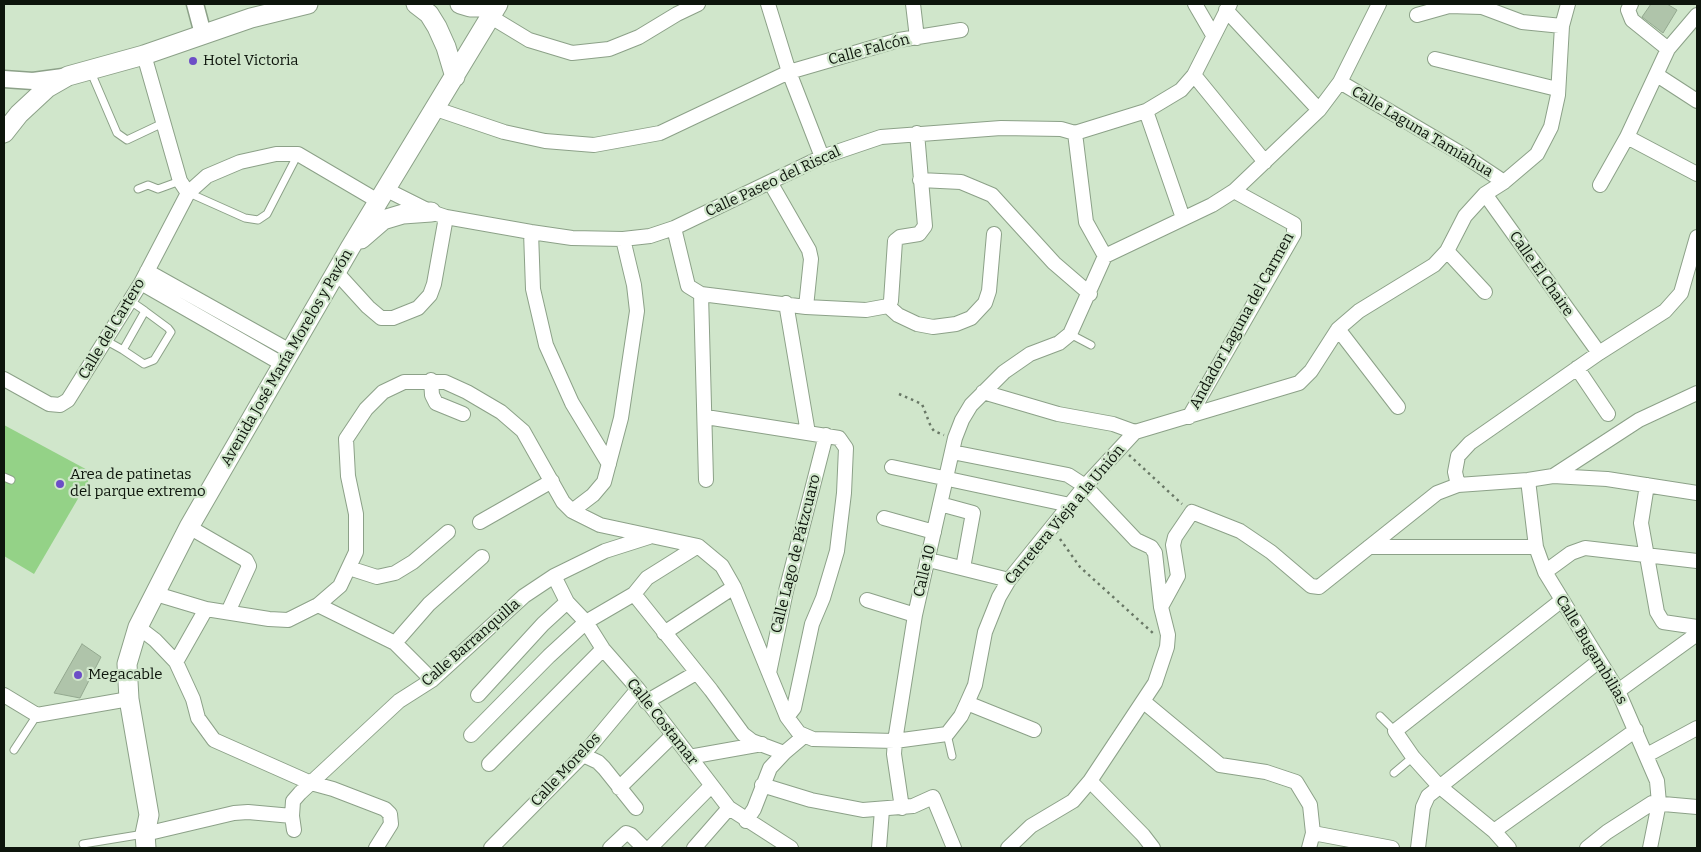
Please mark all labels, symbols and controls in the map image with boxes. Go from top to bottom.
street label: Calle Falcón [826,31,912,69]
place label: Hotel Victoria [203,52,299,70]
marker: Hotel Victoria [187,55,199,67]
street label: Calle Laguna Tamiahua [1348,83,1496,181]
street label: Calle Paseo del Riscal [703,143,843,221]
street label: Calle El Chaire [1505,228,1577,320]
street label: Andador Laguna del Carmen [1186,230,1298,412]
street label: Avenida José María Morelos y Pavón [217,247,357,469]
street label: Calle del Cartero [75,275,149,383]
street label: Carretera Vieja a la Unión [1001,442,1129,588]
place label: Area de patinetas del parque extremo [70,466,206,501]
street label: Calle Lago de Pátzcuaro [768,473,824,635]
marker: Area de patinetas del parque extremo [54,478,66,490]
street label: Calle 10 [910,543,940,599]
street label: Calle Bugambilias [1551,592,1631,708]
street label: Calle Barranquilla [418,595,524,691]
place label: Megacable [88,666,163,684]
marker: Megacable [72,669,84,681]
street label: Calle Costamar [623,675,701,769]
street label: Calle Morelos [527,730,605,810]

